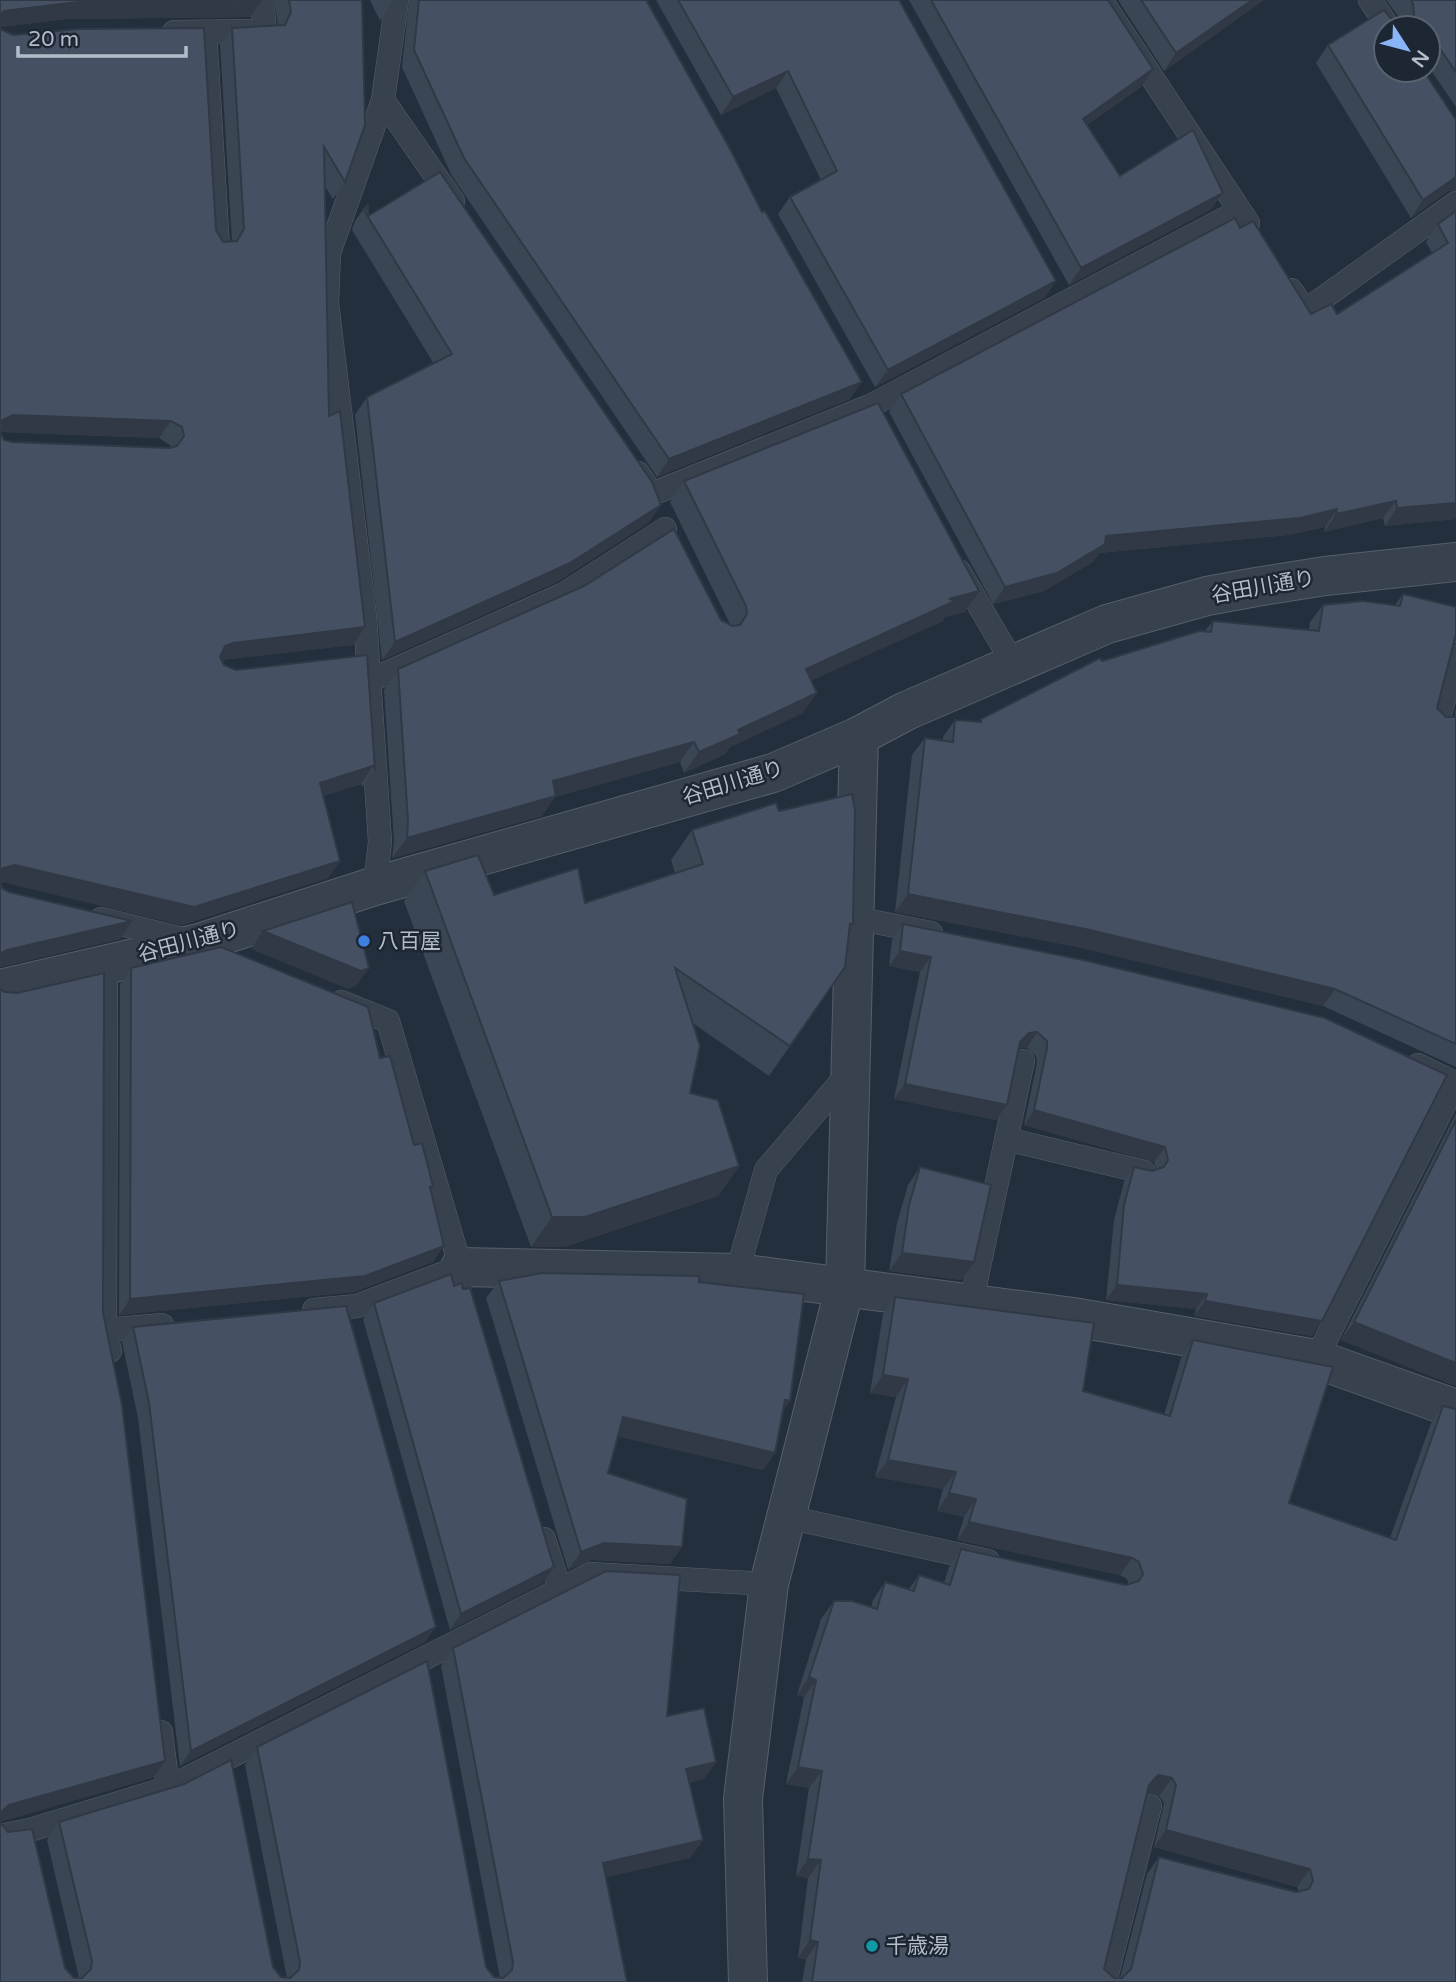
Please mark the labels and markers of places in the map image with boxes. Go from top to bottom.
place label: 八百屋 [378,929,441,954]
marker: 八百屋 [356,933,372,949]
place label: 千歳湯 [886,1934,949,1959]
marker: 千歳湯 [864,1938,880,1954]

